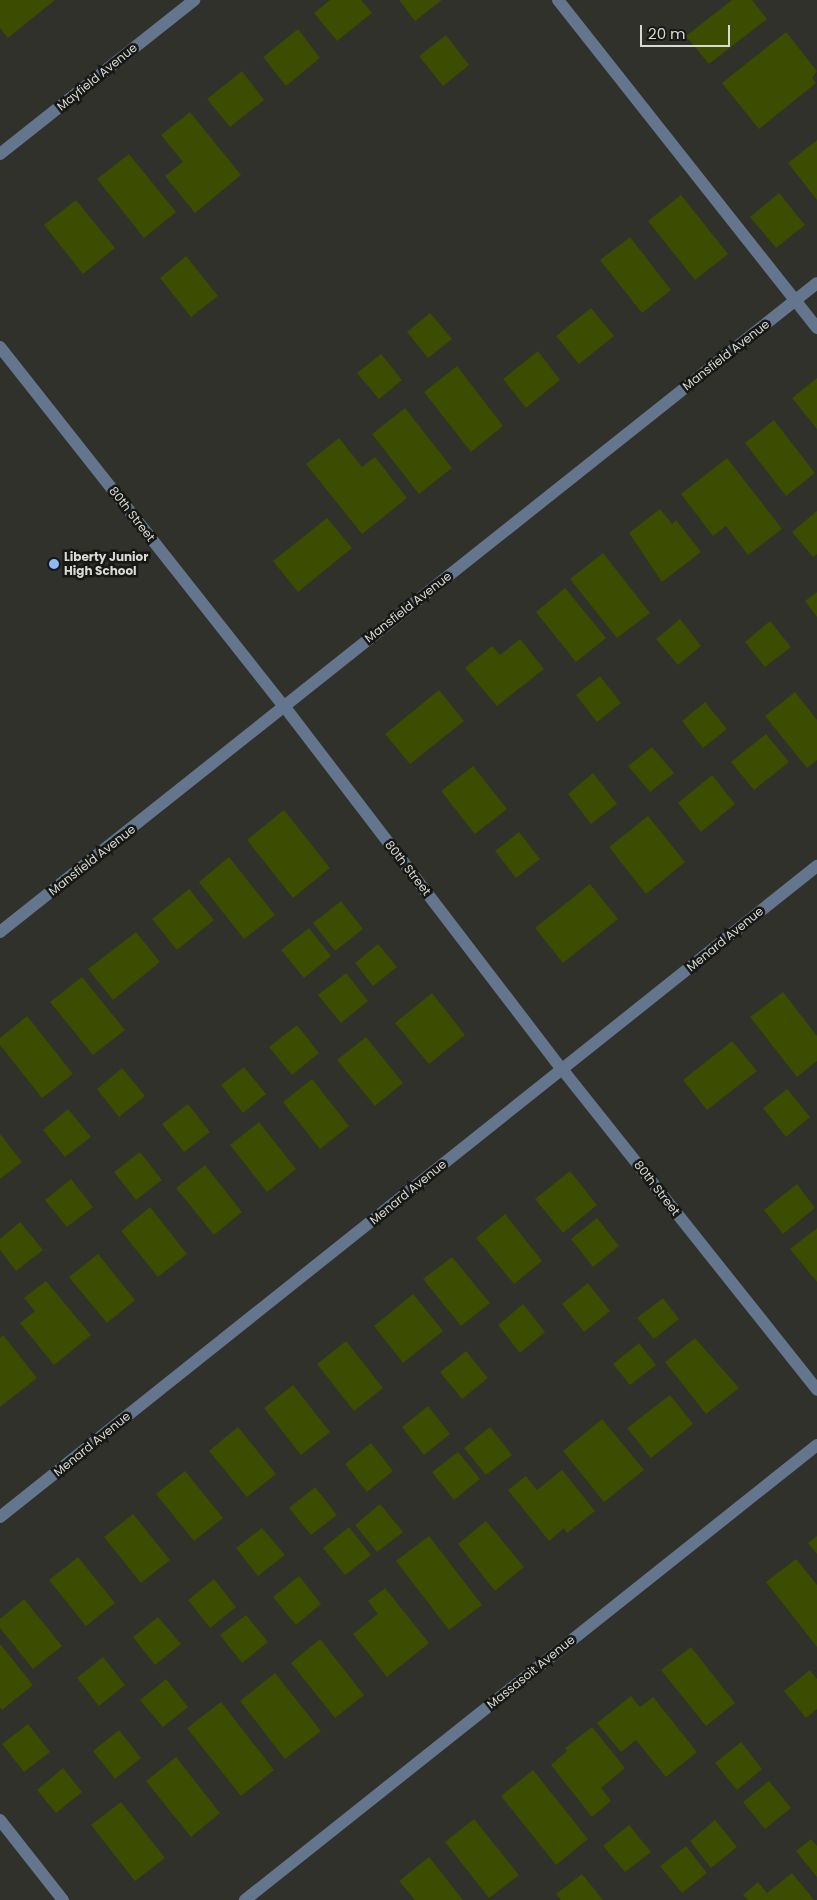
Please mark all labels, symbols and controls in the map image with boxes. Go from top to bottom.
scale bar [642,15,732,47]
text: 20 m [648,23,686,44]
street label: Mayfield Avenue [54,40,140,114]
street label: Mansfield Avenue [680,317,772,393]
street label: 80th Street [106,484,158,544]
place label: Liberty Junior High School [64,550,148,578]
marker: Liberty Junior High School [48,558,60,570]
street label: Mansfield Avenue [362,569,454,645]
street label: Mansfield Avenue [46,822,138,898]
street label: 80th Street [382,838,434,898]
street label: Menard Avenue [684,904,766,974]
street label: Menard Avenue [367,1157,449,1227]
street label: 80th Street [631,1158,683,1218]
street label: Menard Avenue [51,1409,133,1479]
street label: Massasoit Avenue [484,1632,578,1712]

